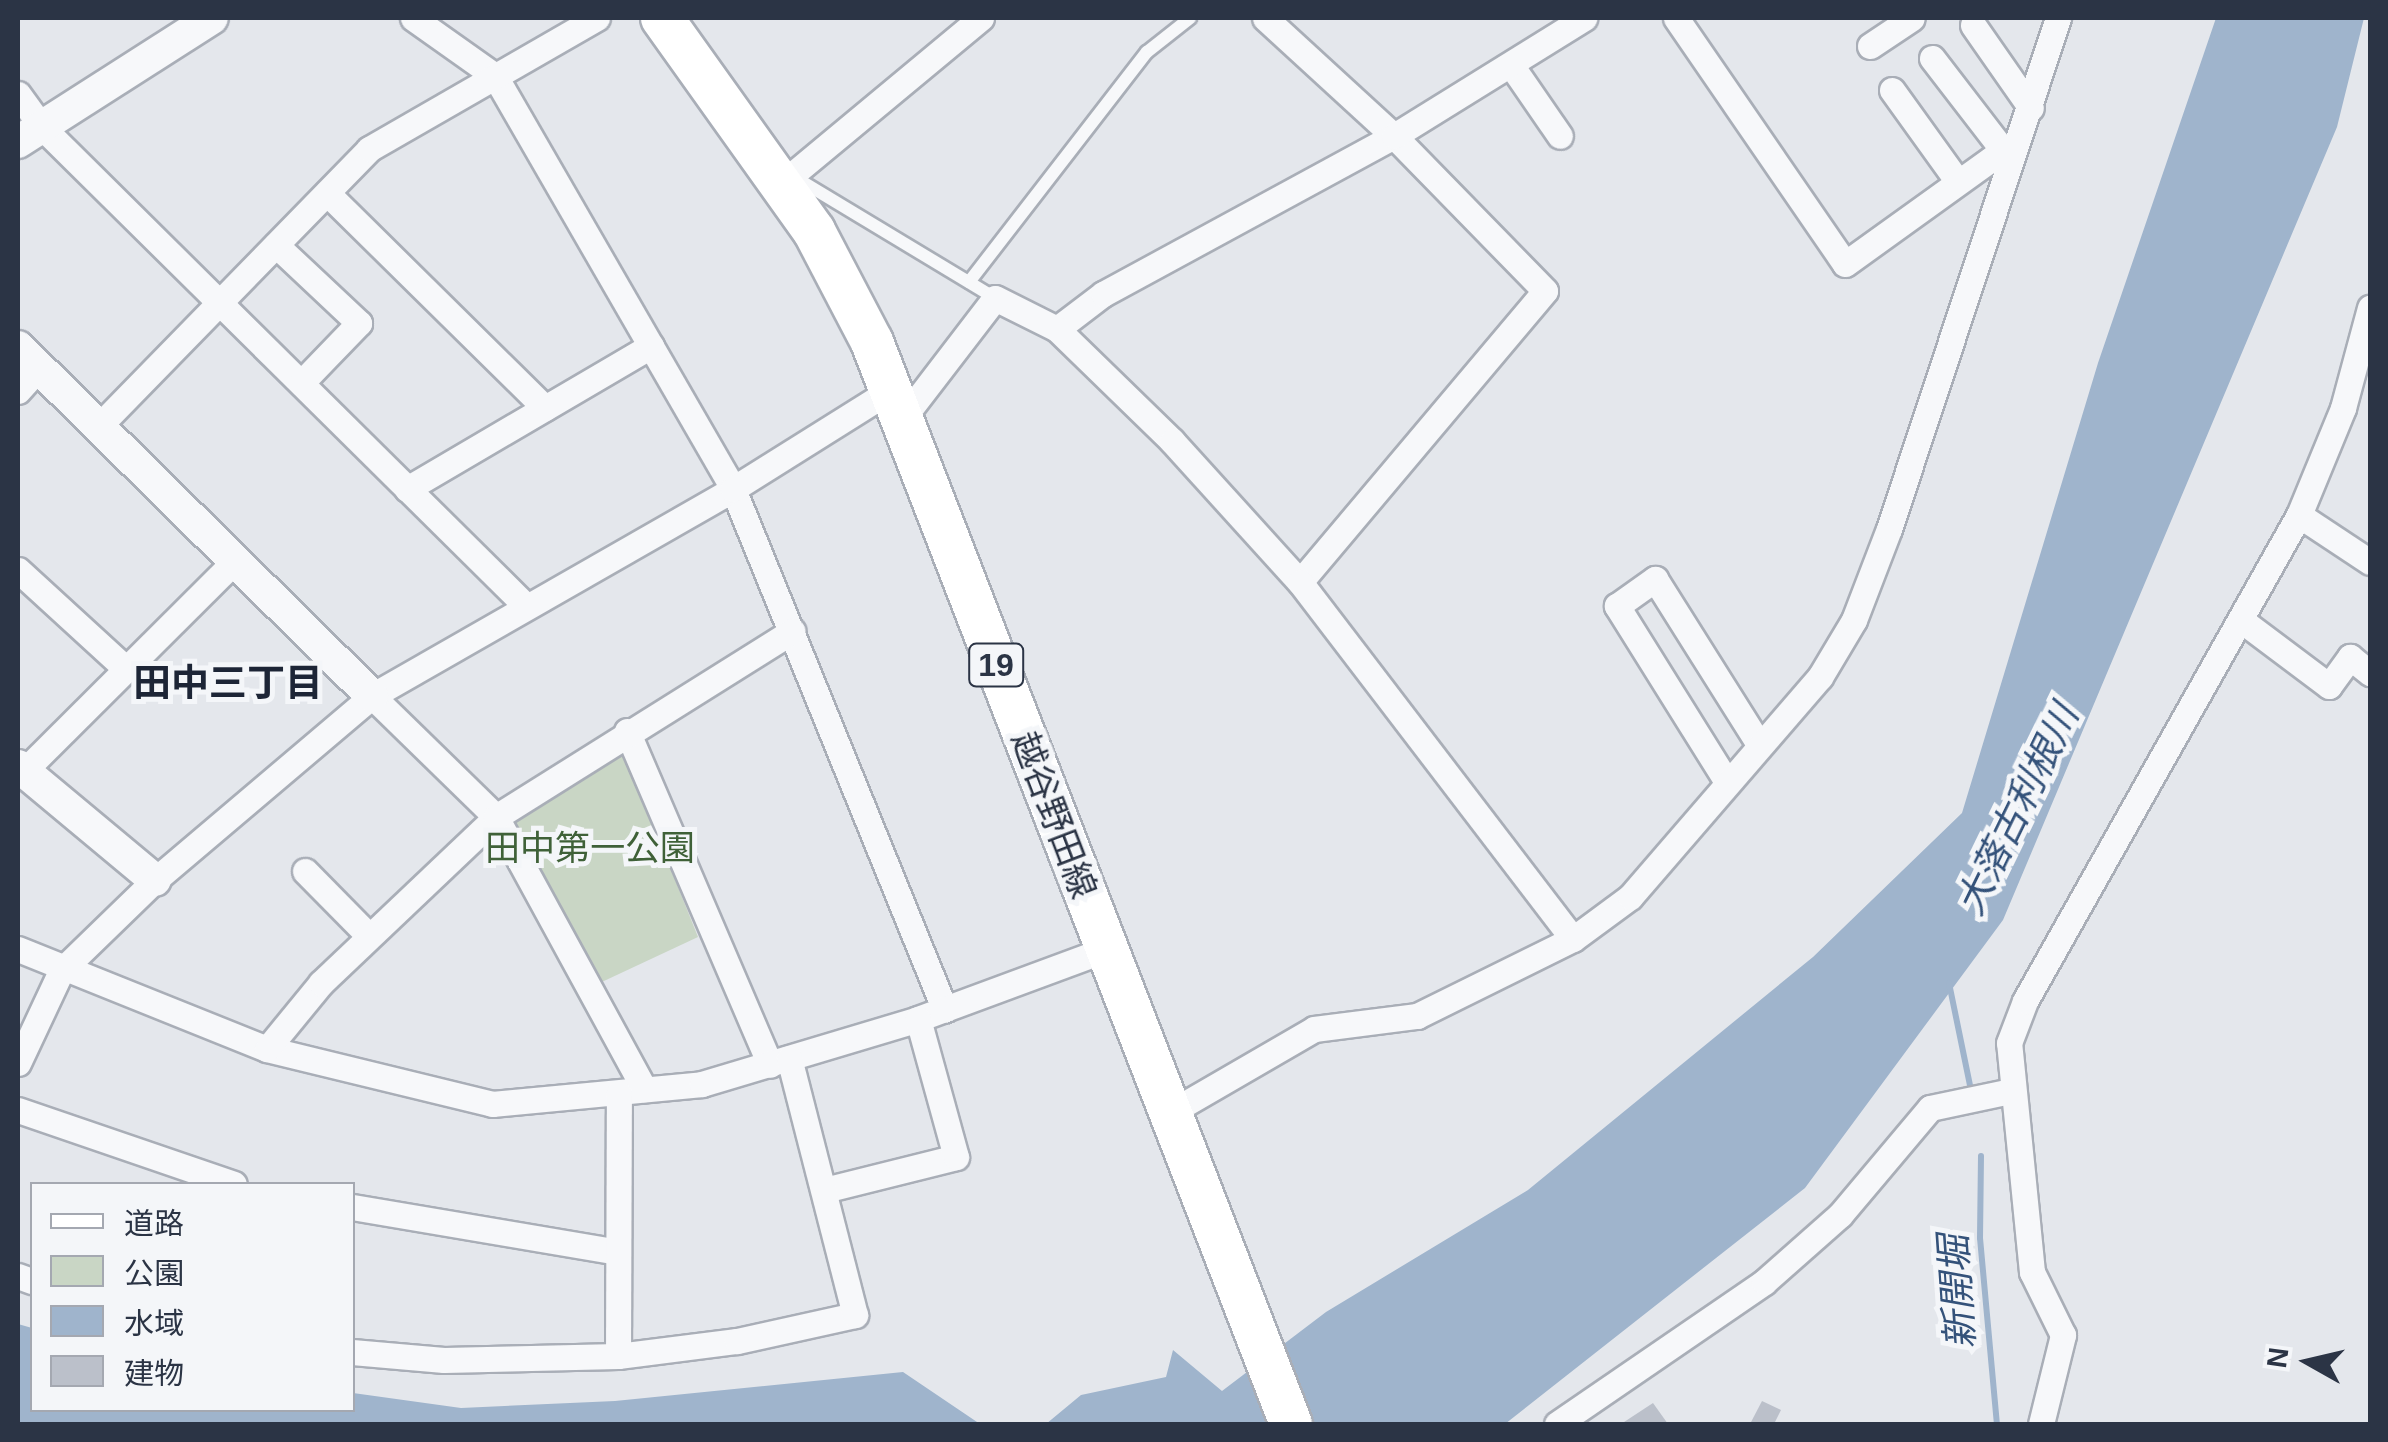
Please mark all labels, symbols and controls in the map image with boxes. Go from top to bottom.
road number: 19 [966,638,1026,692]
district label: 田中三丁目 [133,661,323,707]
water label: 大落古利根川 [1948,698,2088,922]
street label: 越谷野田線 [1003,726,1105,904]
park label: 田中第一公園 [485,827,695,869]
legend [30,1182,355,1412]
text: 道路 [124,1207,184,1240]
water label: 新開堀 [1931,1234,1985,1350]
text: 公園 [124,1257,184,1290]
text: 水域 [124,1307,184,1340]
north arrow [2258,1312,2358,1412]
text: N [2261,1346,2295,1370]
text: 建物 [124,1357,184,1390]

